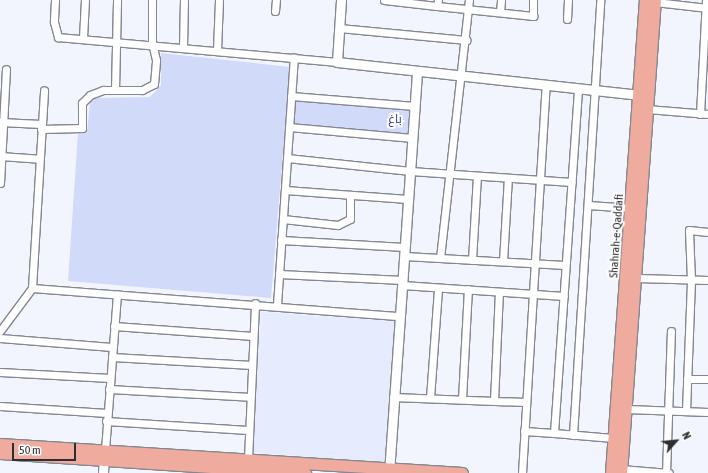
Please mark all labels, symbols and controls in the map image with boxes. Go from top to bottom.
park label: باغ [388,113,402,127]
street label: Shahrah-e-Qaddafi [607,194,627,278]
north arrow [656,421,696,461]
text: N [680,430,694,441]
scale bar [14,435,78,461]
text: 50 m [19,443,41,457]

